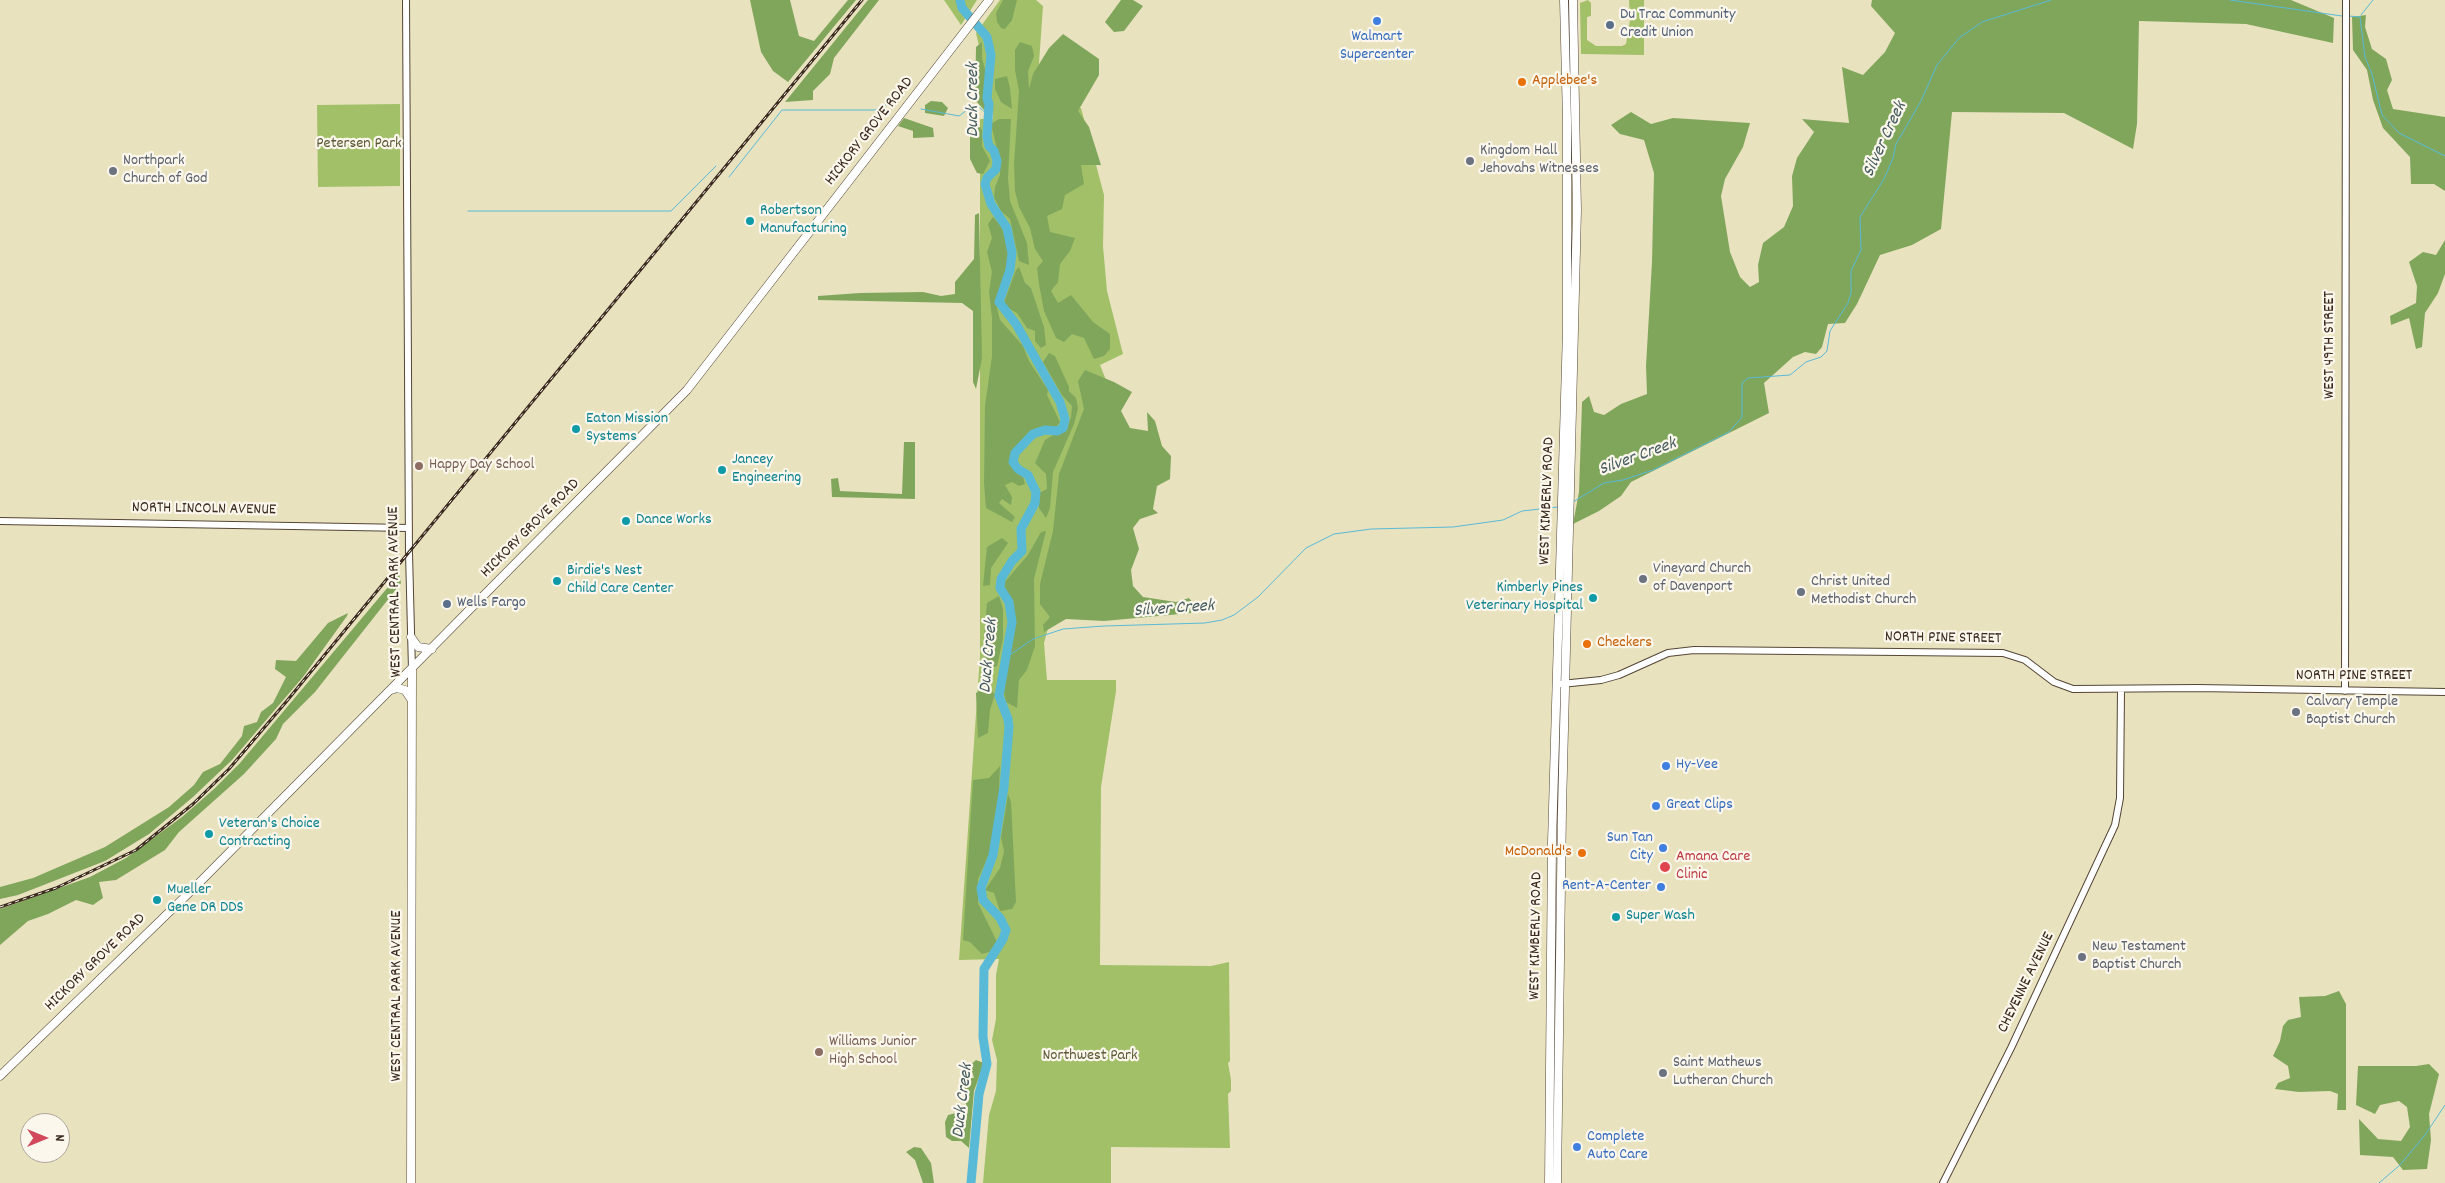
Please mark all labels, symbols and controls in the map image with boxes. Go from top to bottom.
place label: Du Trac Community Credit Union [1620,6,1735,44]
marker: Walmart Supercenter [1371,15,1383,27]
marker: Du Trac Community Credit Union [1604,19,1616,31]
place label: Walmart Supercenter [1340,28,1414,66]
water label: Duck Creek [964,63,986,137]
place label: Applebee's [1532,72,1597,92]
street label: HICKORY GROVE ROAD [822,74,918,190]
marker: Applebee's [1516,76,1528,88]
water label: Silver Creek [1859,99,1913,181]
park label: Petersen Park [316,135,402,155]
place label: Kingdom Hall Jehovahs Witnesses [1480,142,1599,180]
place label: Northpark Church of God [123,152,208,190]
marker: Kingdom Hall Jehovahs Witnesses [1464,155,1476,167]
marker: Northpark Church of God [107,165,119,177]
place label: Robertson Manufacturing [760,202,847,240]
marker: Robertson Manufacturing [744,215,756,227]
street label: WEST 49TH STREET [2321,291,2341,399]
place label: Eaton Mission Systems [586,410,668,448]
marker: Eaton Mission Systems [570,423,582,435]
water label: Silver Creek [1596,434,1680,482]
street label: WEST KIMBERLY ROAD [1536,437,1560,565]
place label: Jancey Engineering [732,451,801,489]
place label: Happy Day School [429,456,534,476]
marker: Happy Day School [413,460,425,472]
marker: Jancey Engineering [716,464,728,476]
street label: HICKORY GROVE ROAD [477,475,585,583]
street label: NORTH LINCOLN AVENUE [132,499,276,521]
street label: WEST CENTRAL PARK AVENUE [385,506,407,678]
place label: Dance Works [636,511,712,531]
marker: Dance Works [620,515,632,527]
place label: Vineyard Church of Davenport [1653,560,1751,598]
place label: Birdie's Nest Child Care Center [567,562,673,600]
marker: Vineyard Church of Davenport [1637,573,1649,585]
place label: Christ United Methodist Church [1811,573,1916,611]
marker: Birdie's Nest Child Care Center [551,575,563,587]
place label: Kimberly Pines Veterinary Hospital [1466,579,1583,617]
marker: Christ United Methodist Church [1795,586,1807,598]
marker: Kimberly Pines Veterinary Hospital [1587,592,1599,604]
place label: Wells Fargo [457,594,526,614]
water label: Silver Creek [1133,596,1215,624]
marker: Wells Fargo [441,598,453,610]
water label: Duck Creek [976,618,1004,694]
street label: NORTH PINE STREET [1885,628,2001,650]
place label: Checkers [1597,634,1652,654]
marker: Checkers [1581,638,1593,650]
street label: NORTH PINE STREET [2296,667,2412,687]
place label: Calvary Temple Baptist Church [2306,693,2398,731]
marker: Calvary Temple Baptist Church [2290,706,2302,718]
place label: Hy-Vee [1676,756,1718,776]
marker: Hy-Vee [1660,760,1672,772]
place label: Great Clips [1666,796,1733,816]
marker: Great Clips [1650,800,1662,812]
place label: Veteran's Choice Contracting [219,815,320,853]
marker: Veteran's Choice Contracting [203,828,215,840]
place label: Sun Tan City [1607,829,1653,867]
marker: Sun Tan City [1657,842,1669,854]
place label: McDonald's [1505,843,1572,863]
marker: McDonald's [1576,847,1588,859]
place label: Amana Care Clinic [1676,848,1750,886]
marker: Amana Care Clinic [1658,860,1672,874]
street label: WEST KIMBERLY ROAD [1526,872,1548,1000]
place label: Rent-A-Center [1562,877,1651,897]
place label: Mueller Gene DR DDS [167,881,243,919]
marker: Rent-A-Center [1655,881,1667,893]
marker: Mueller Gene DR DDS [151,894,163,906]
place label: Super Wash [1626,907,1695,927]
street label: HICKORY GROVE ROAD [42,910,150,1016]
street label: WEST CENTRAL PARK AVENUE [388,910,408,1082]
marker: Super Wash [1610,911,1622,923]
street label: CHEYENNE AVENUE [1994,929,2060,1037]
place label: New Testament Baptist Church [2092,938,2186,976]
marker: New Testament Baptist Church [2076,951,2088,963]
place label: Williams Junior High School [829,1033,917,1071]
marker: Williams Junior High School [813,1046,825,1058]
park label: Northwest Park [1042,1047,1138,1067]
place label: Saint Mathews Lutheran Church [1673,1054,1773,1092]
water label: Duck Creek [949,1063,979,1139]
marker: Saint Mathews Lutheran Church [1657,1067,1669,1079]
north arrow [20,1113,70,1163]
place label: Complete Auto Care [1587,1128,1648,1166]
text: N [49,1135,69,1141]
marker: Complete Auto Care [1571,1141,1583,1153]

